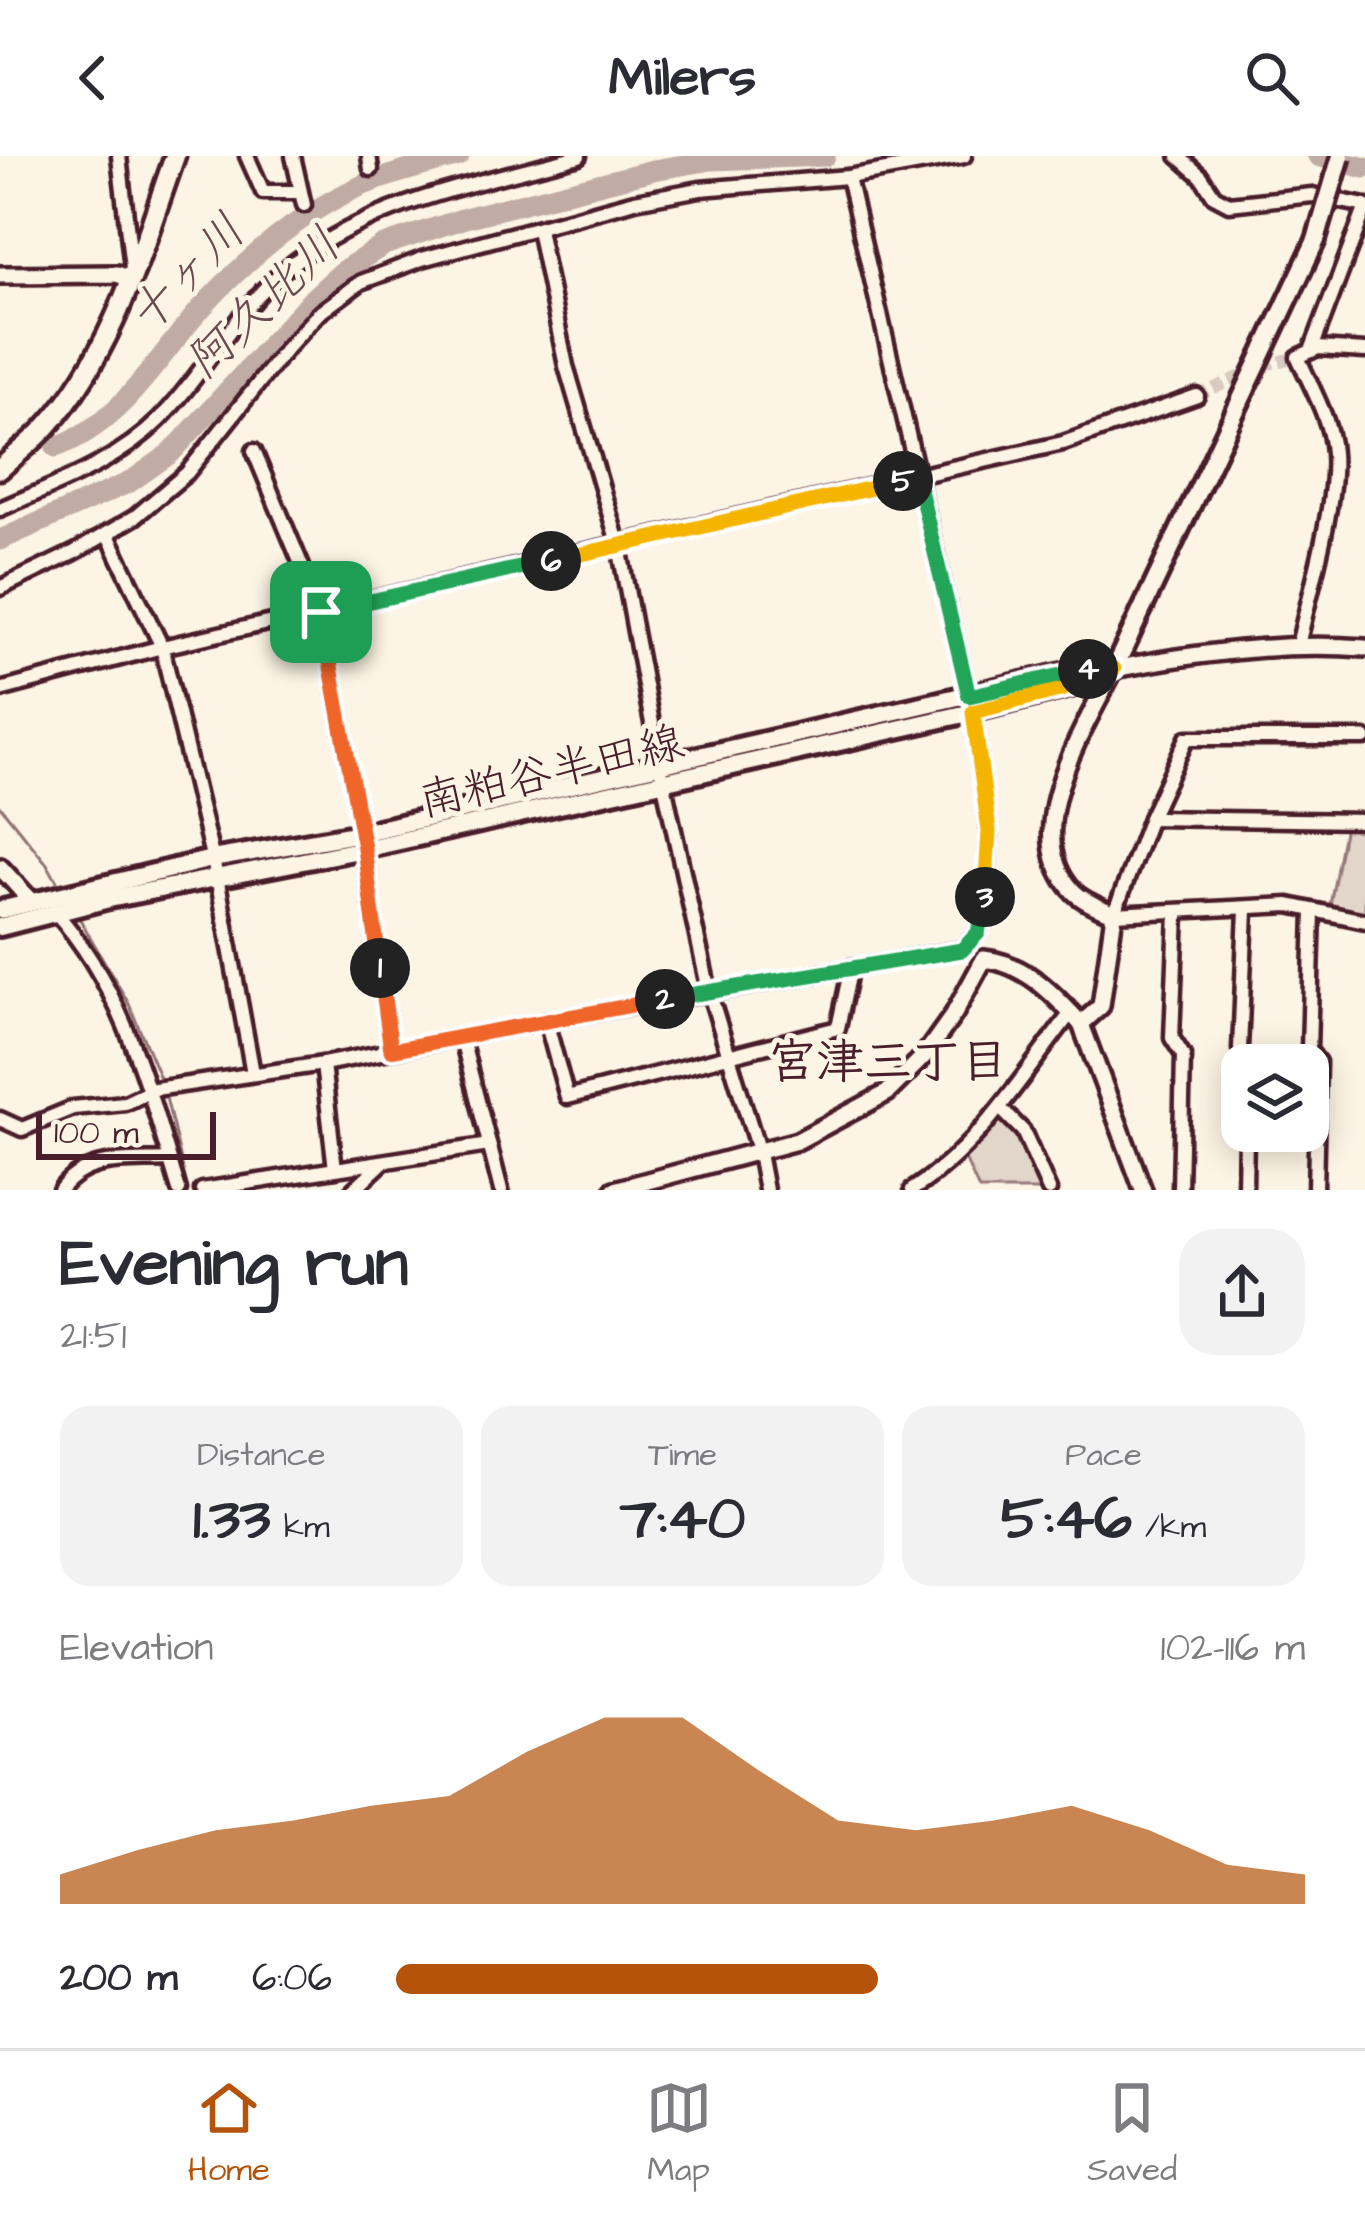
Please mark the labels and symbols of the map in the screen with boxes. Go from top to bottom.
water label: 十ヶ川 [113,200,261,350]
water label: 阿久比川 [172,214,356,395]
pin: 5 [873,451,933,511]
pin: 6 [521,531,581,591]
pin [270,561,372,663]
pin: 4 [1058,639,1118,699]
street label: 南粕谷半田線 [413,712,690,833]
pin: 3 [955,867,1015,927]
pin: 1 [350,938,410,998]
pin: 2 [635,969,695,1029]
district label: 宮津三丁目 [768,1030,1008,1096]
scale bar [36,1106,216,1159]

